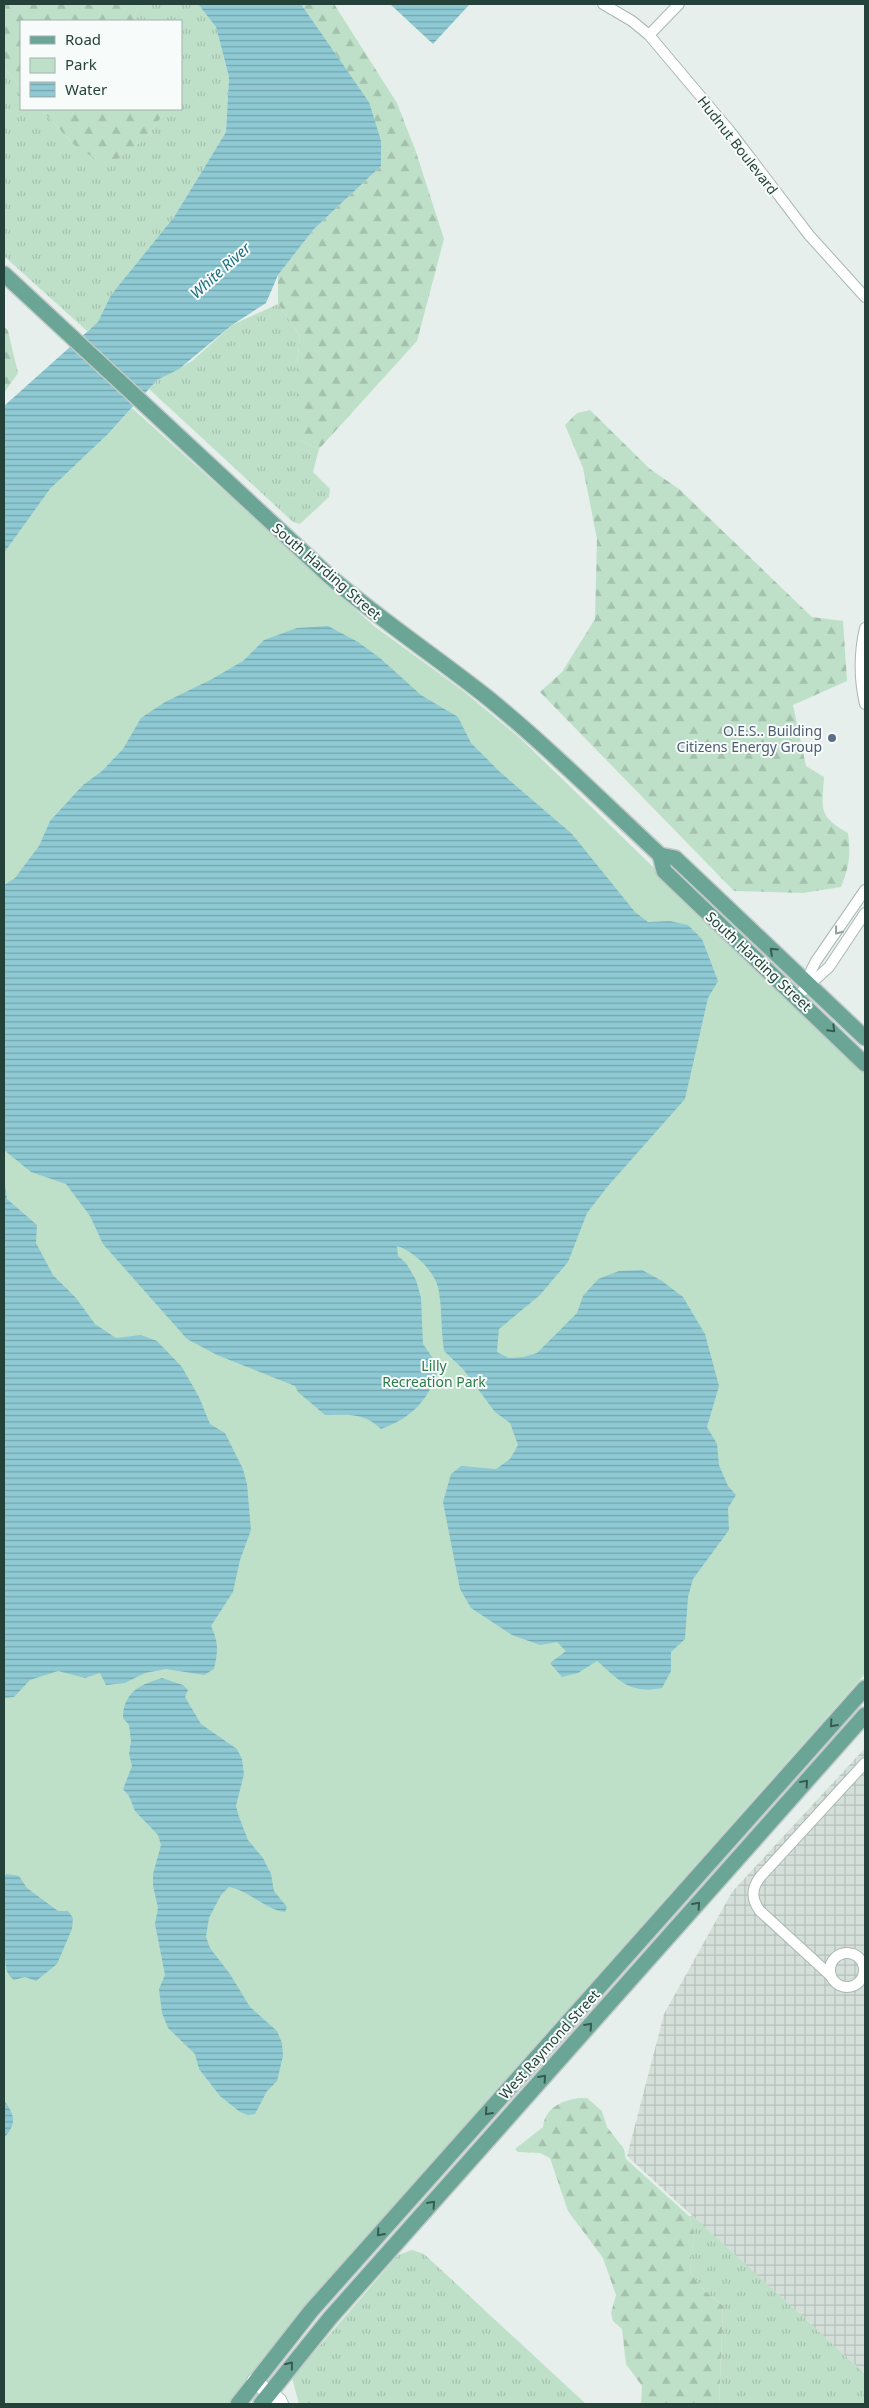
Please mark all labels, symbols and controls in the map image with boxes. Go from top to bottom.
legend [20,20,182,110]
text: Road [65,29,101,49]
text: Park [65,54,97,74]
text: Water [65,79,107,99]
street label: Hudnut Boulevard [694,92,782,198]
water label: White River [186,237,255,302]
street label: South Harding Street [269,519,385,623]
place label: O.E.S.. Building Citizens Energy Group [677,721,822,756]
marker: O.E.S.. Building Citizens Energy Group [826,732,838,744]
street label: South Harding Street [702,907,816,1015]
one-way arrow [835,925,843,934]
one-way arrow [769,948,778,957]
one-way arrow [826,1024,835,1033]
park label: Lilly Recreation Park [382,1356,486,1391]
one-way arrow [830,1719,839,1728]
one-way arrow [799,1780,808,1789]
one-way arrow [691,1901,700,1910]
street label: West Raymond Street [495,1985,603,2103]
one-way arrow [583,2023,592,2032]
one-way arrow [537,2074,546,2083]
one-way arrow [485,2107,494,2116]
one-way arrow [426,2200,435,2209]
one-way arrow [377,2228,386,2237]
one-way arrow [285,2362,294,2371]

